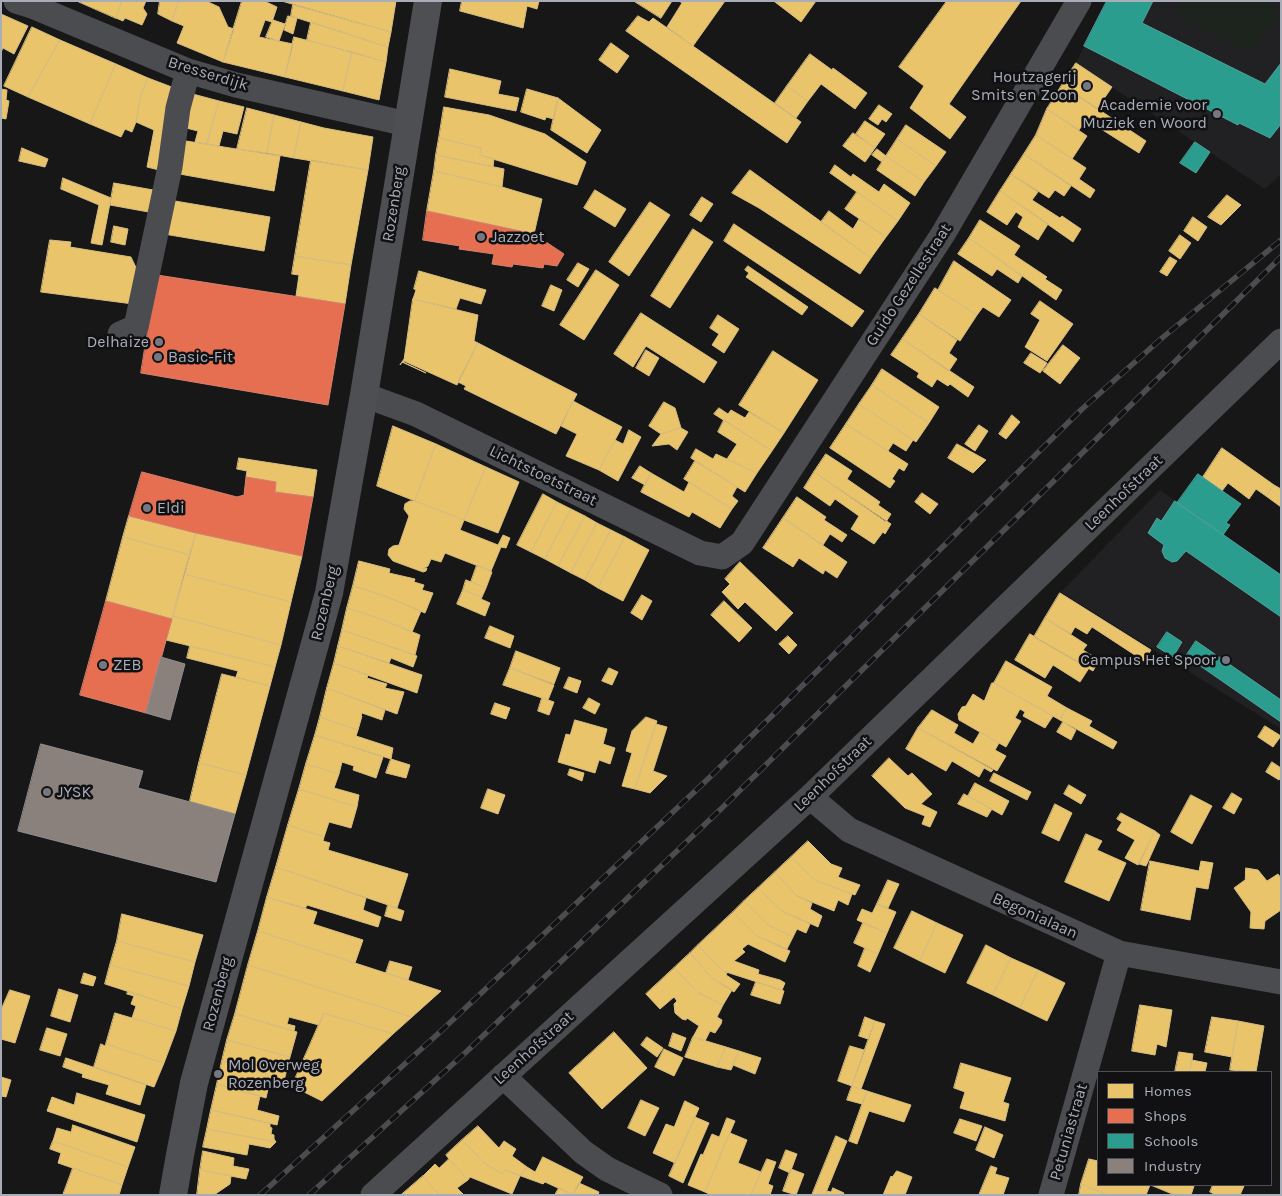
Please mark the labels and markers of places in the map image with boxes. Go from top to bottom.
place label: Houtzagerij Smits en Zoon [971,67,1077,105]
marker: Houtzagerij Smits en Zoon [1081,80,1093,92]
place label: Academie voor Muziek en Woord [1082,95,1207,133]
marker: Academie voor Muziek en Woord [1211,108,1223,120]
place label: Jazzoet [491,227,544,247]
marker: Jazzoet [475,231,487,243]
place label: Delhaize [87,332,149,352]
marker: Delhaize [153,336,165,348]
place label: Basic-Fit [168,347,233,367]
marker: Basic-Fit [152,351,164,363]
place label: Eldi [157,498,185,518]
marker: Eldi [141,502,153,514]
place label: Campus Het Spoor [1080,650,1216,670]
marker: Campus Het Spoor [1220,654,1232,666]
place label: ZEB [113,655,141,675]
marker: ZEB [97,659,109,671]
place label: JYSK [57,782,91,802]
marker: JYSK [41,786,53,798]
place label: Mol Overweg Rozenberg [228,1055,320,1093]
marker: Mol Overweg Rozenberg [212,1068,224,1080]

